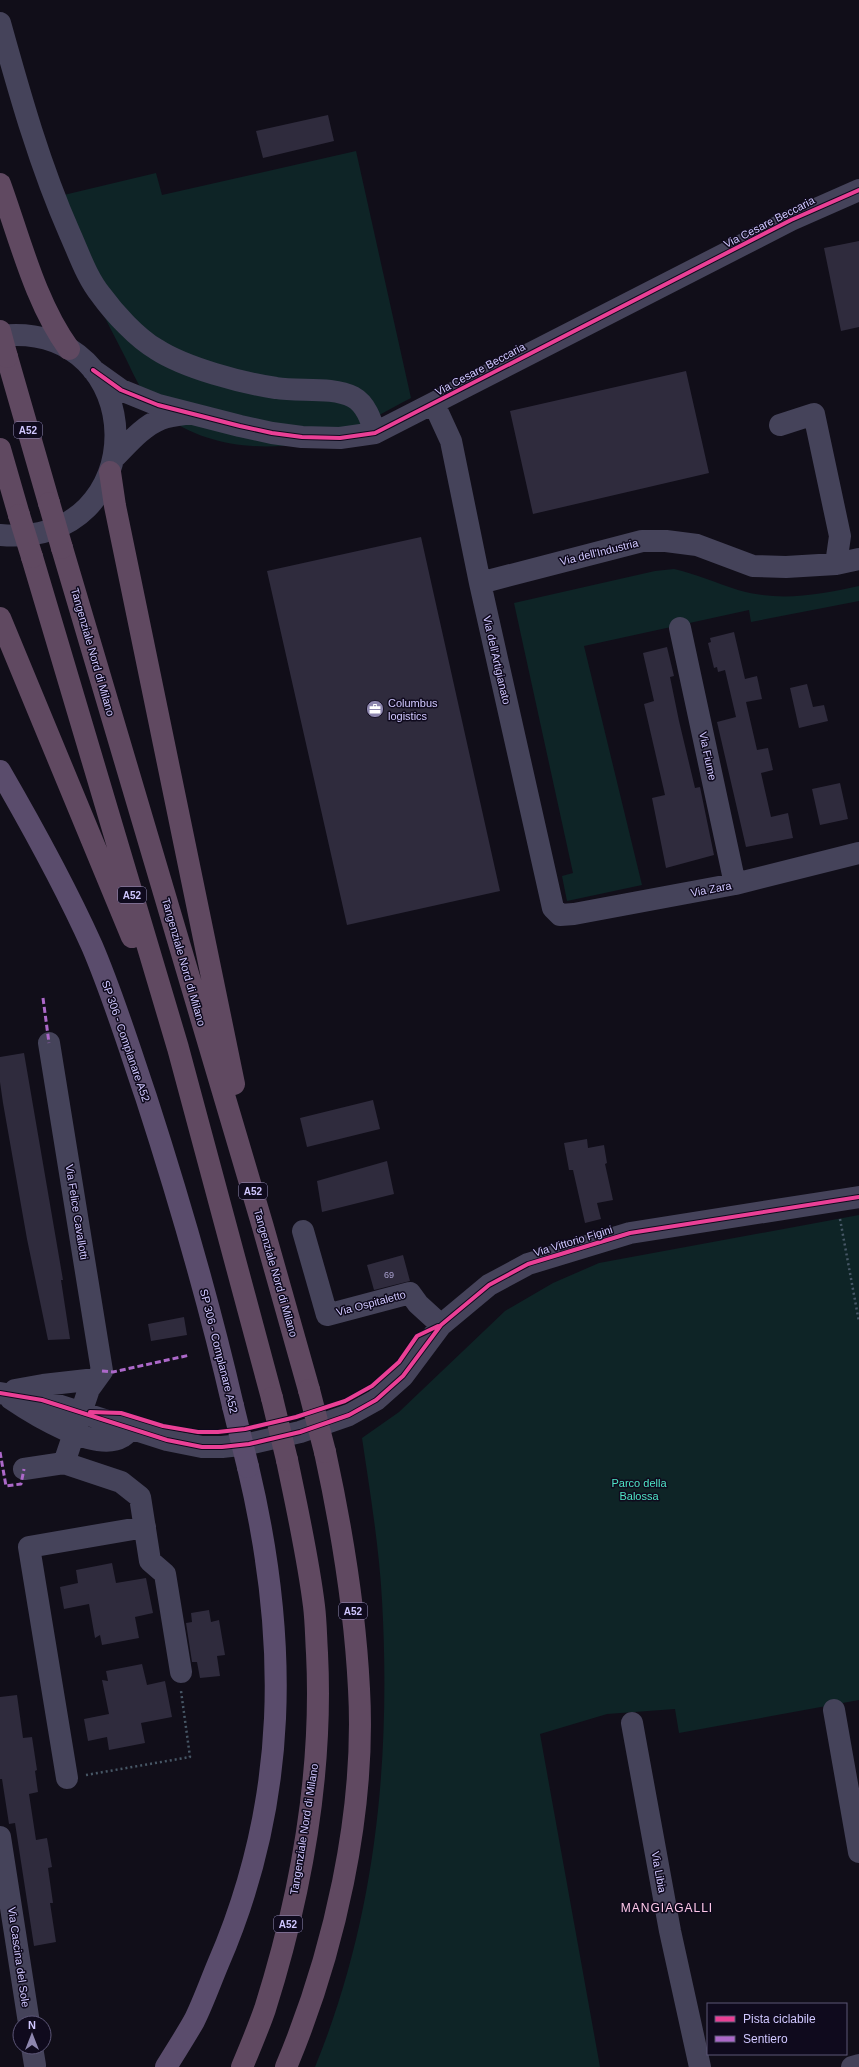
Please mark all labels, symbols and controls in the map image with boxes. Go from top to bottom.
street label: Via Cesare Beccaria [722,194,817,250]
street label: Via Cesare Beccaria [433,340,528,398]
road number: A52 [14,422,42,438]
street label: Via dell'Industria [559,536,640,568]
street label: Tangenziale Nord di Milano [69,587,117,717]
street label: Via dell'Artigianato [481,615,513,705]
place label: Columbus logistics [388,697,438,722]
office icon: Columbus logistics [365,699,385,719]
street label: Via Fiume [697,731,719,781]
street label: Via Zara [690,879,733,899]
road number: A52 [118,887,146,903]
street label: Tangenziale Nord di Milano [160,897,208,1027]
street label: SP 306 - Complanare A52 [100,979,152,1103]
street label: Via Felice Cavallotti [64,1163,90,1261]
road number: A52 [239,1183,267,1199]
street label: Tangenziale Nord di Milano [252,1208,300,1338]
street label: Via Vittorio Figini [532,1223,614,1259]
house number: 69 [384,1270,394,1280]
street label: SP 306 - Complanare A52 [198,1288,240,1414]
street label: Via Ospitaletto [335,1288,407,1318]
park label: Parco della Balossa [611,1477,667,1502]
road number: A52 [339,1603,367,1619]
street label: Tangenziale Nord di Milano [288,1763,320,1895]
street label: Via Libia [649,1850,669,1895]
district label: MANGIAGALLI [621,1901,713,1915]
street label: Via Cascina del Sole [6,1906,32,2008]
road number: A52 [274,1916,302,1932]
legend [707,2003,847,2055]
text: Pista ciclabile [743,2012,816,2026]
north arrow [12,2015,52,2055]
text: N [28,2019,36,2031]
text: Sentiero [743,2032,788,2046]

